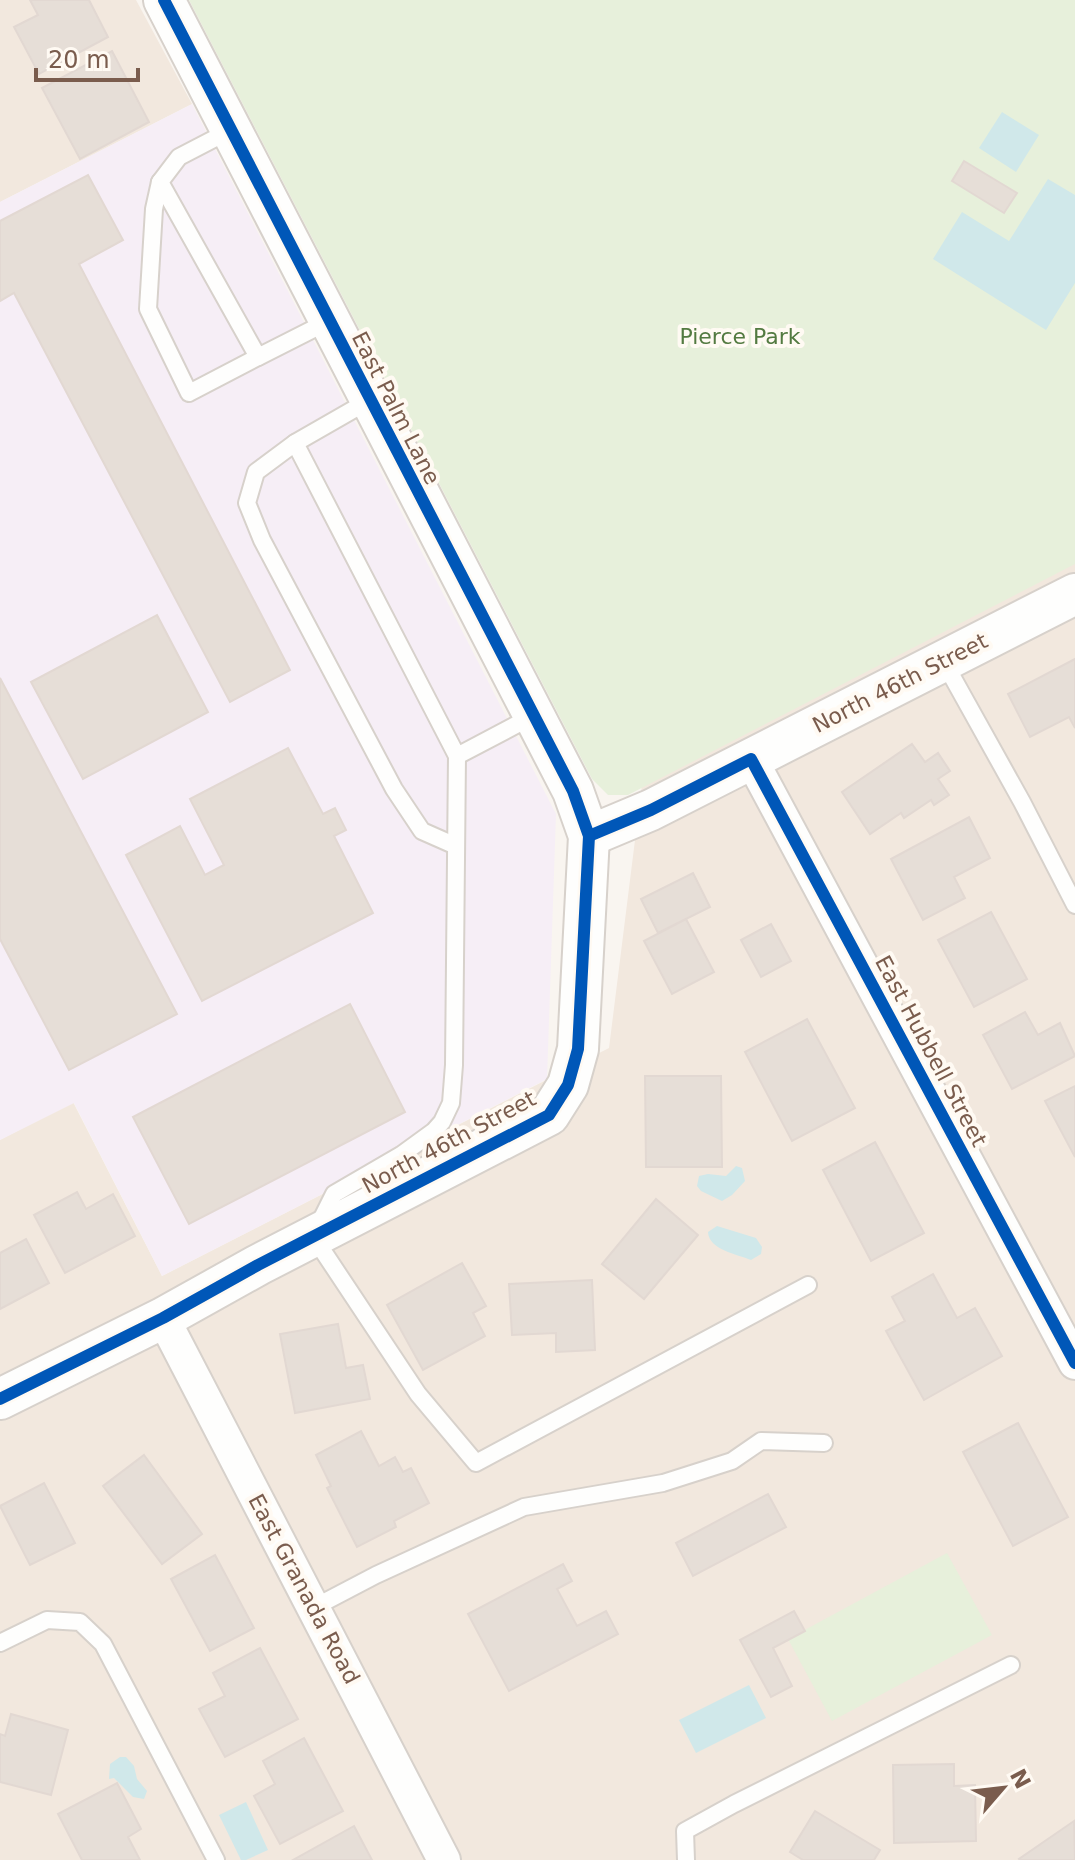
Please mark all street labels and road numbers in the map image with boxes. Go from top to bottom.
street label: East Palm Lane [347,327,445,489]
street label: North 46th Street [808,628,992,738]
street label: East Hubbell Street [870,951,992,1151]
street label: North 46th Street [358,1086,540,1198]
street label: East Granada Road [243,1490,365,1688]

